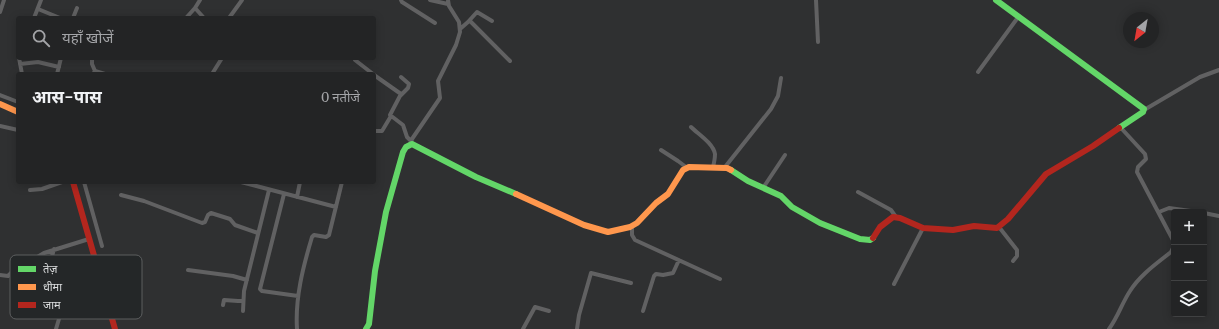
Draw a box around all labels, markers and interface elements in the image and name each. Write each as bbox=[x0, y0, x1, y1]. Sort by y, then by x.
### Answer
north arrow bbox=[1123, 12, 1159, 48]
search box bbox=[16, 16, 376, 60]
icon: search bbox=[30, 27, 52, 49]
text: यहाँ खोजें bbox=[62, 28, 113, 47]
text: आस-पास bbox=[32, 86, 102, 108]
text: 0 नतीजे bbox=[321, 89, 360, 106]
map controls bbox=[1171, 209, 1207, 317]
button: + bbox=[1171, 209, 1207, 245]
button: − bbox=[1171, 245, 1207, 281]
legend bbox=[10, 255, 142, 319]
text: तेज़ bbox=[43, 262, 58, 276]
text: धीमा bbox=[43, 280, 62, 294]
button: layers bbox=[1171, 281, 1207, 317]
text: जाम bbox=[43, 298, 61, 312]

